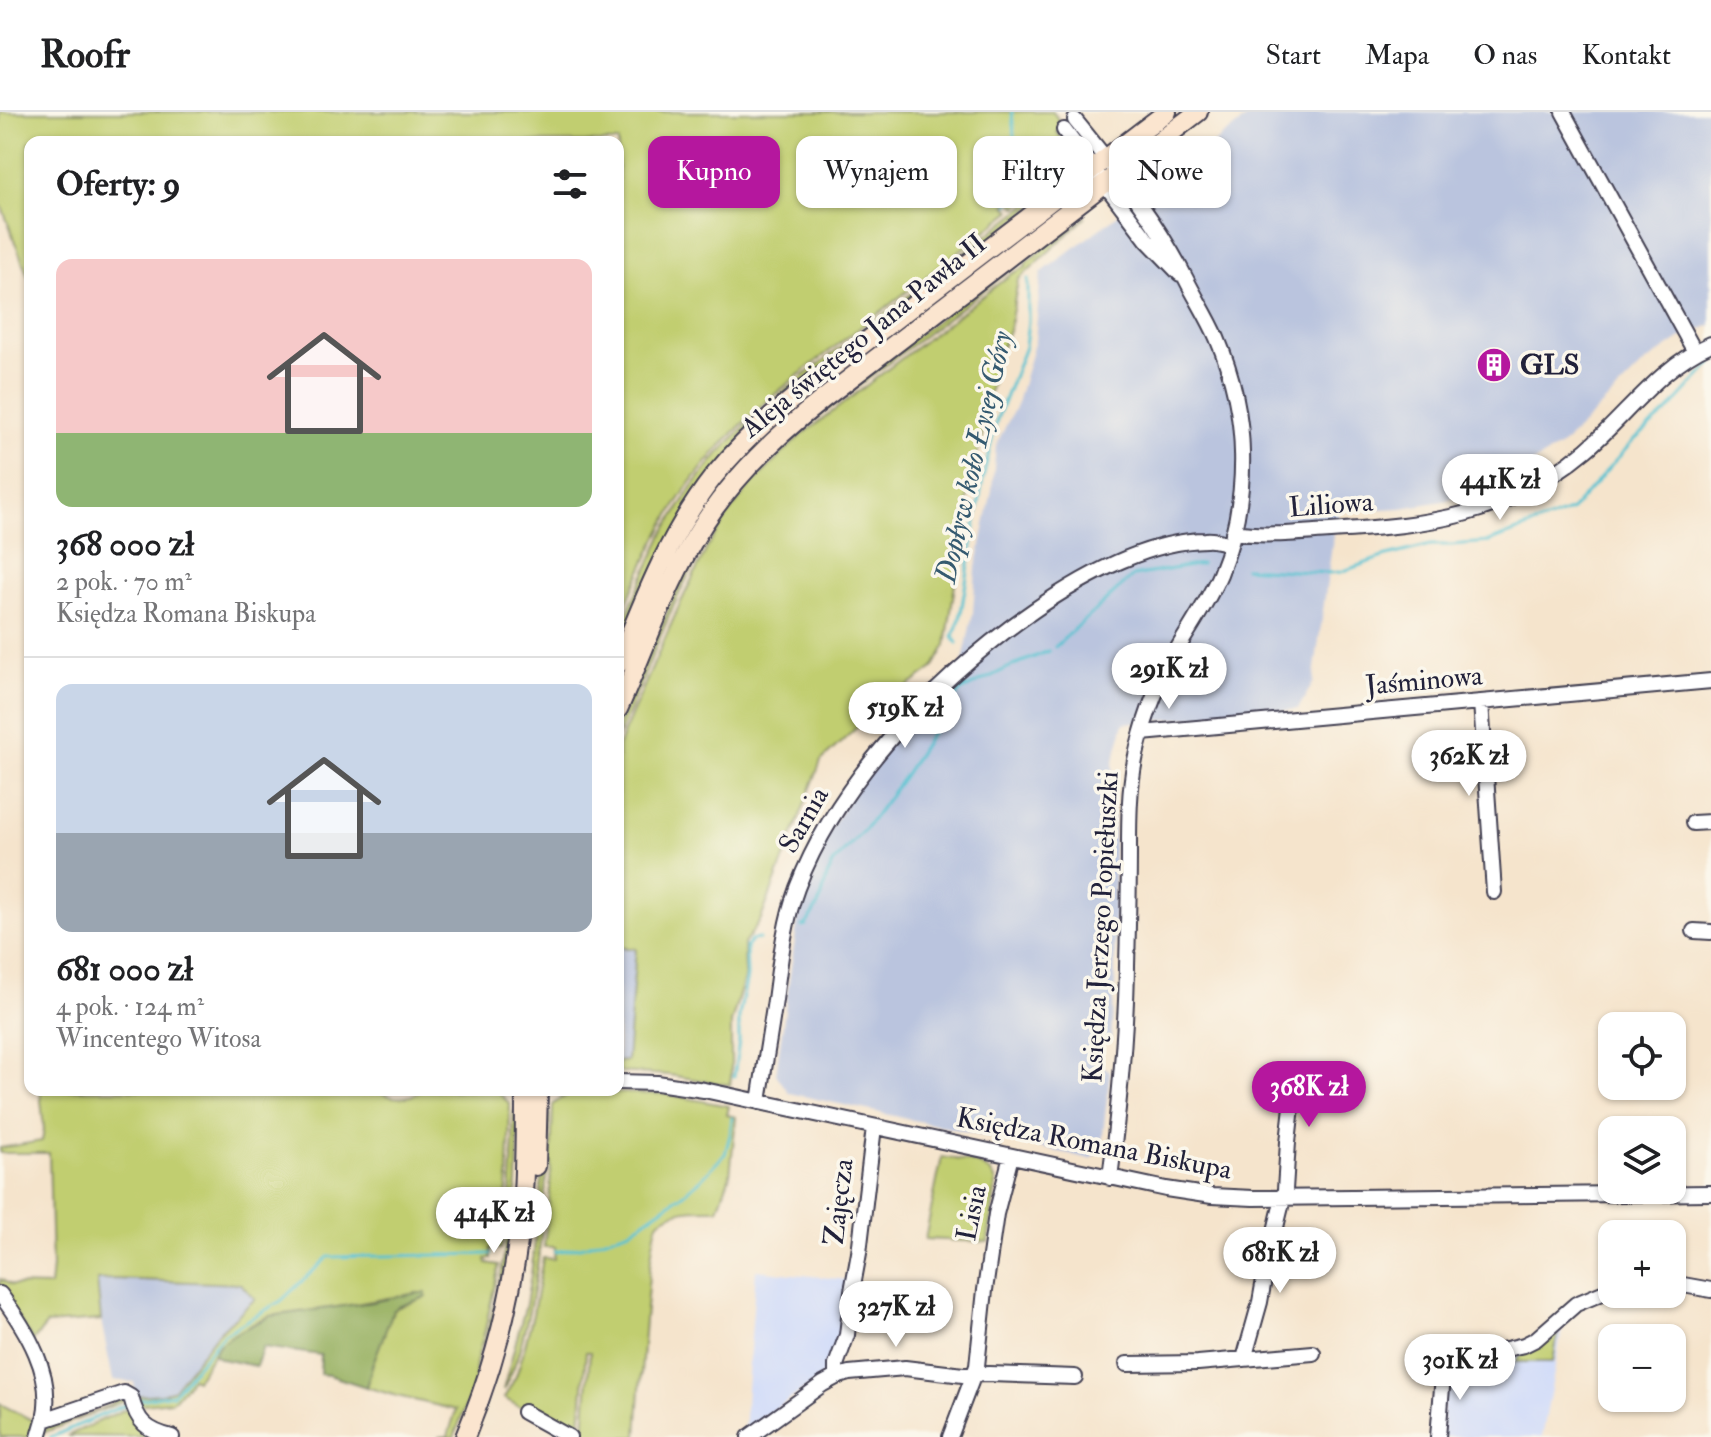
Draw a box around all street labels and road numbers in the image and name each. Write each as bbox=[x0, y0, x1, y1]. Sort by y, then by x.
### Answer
street label: Aleja świętego Jana Pawła II bbox=[733, 226, 994, 446]
street label: Liliowa bbox=[1288, 485, 1375, 525]
street label: Jaśminowa bbox=[1363, 658, 1484, 704]
street label: Księdza Jerzego Popiełuszki bbox=[1075, 770, 1127, 1084]
street label: Sarnia bbox=[771, 780, 837, 859]
street label: Księdza Romana Biskupa bbox=[953, 1100, 1235, 1188]
street label: Zajęcza bbox=[816, 1156, 862, 1247]
street label: Lisia bbox=[949, 1181, 995, 1244]

